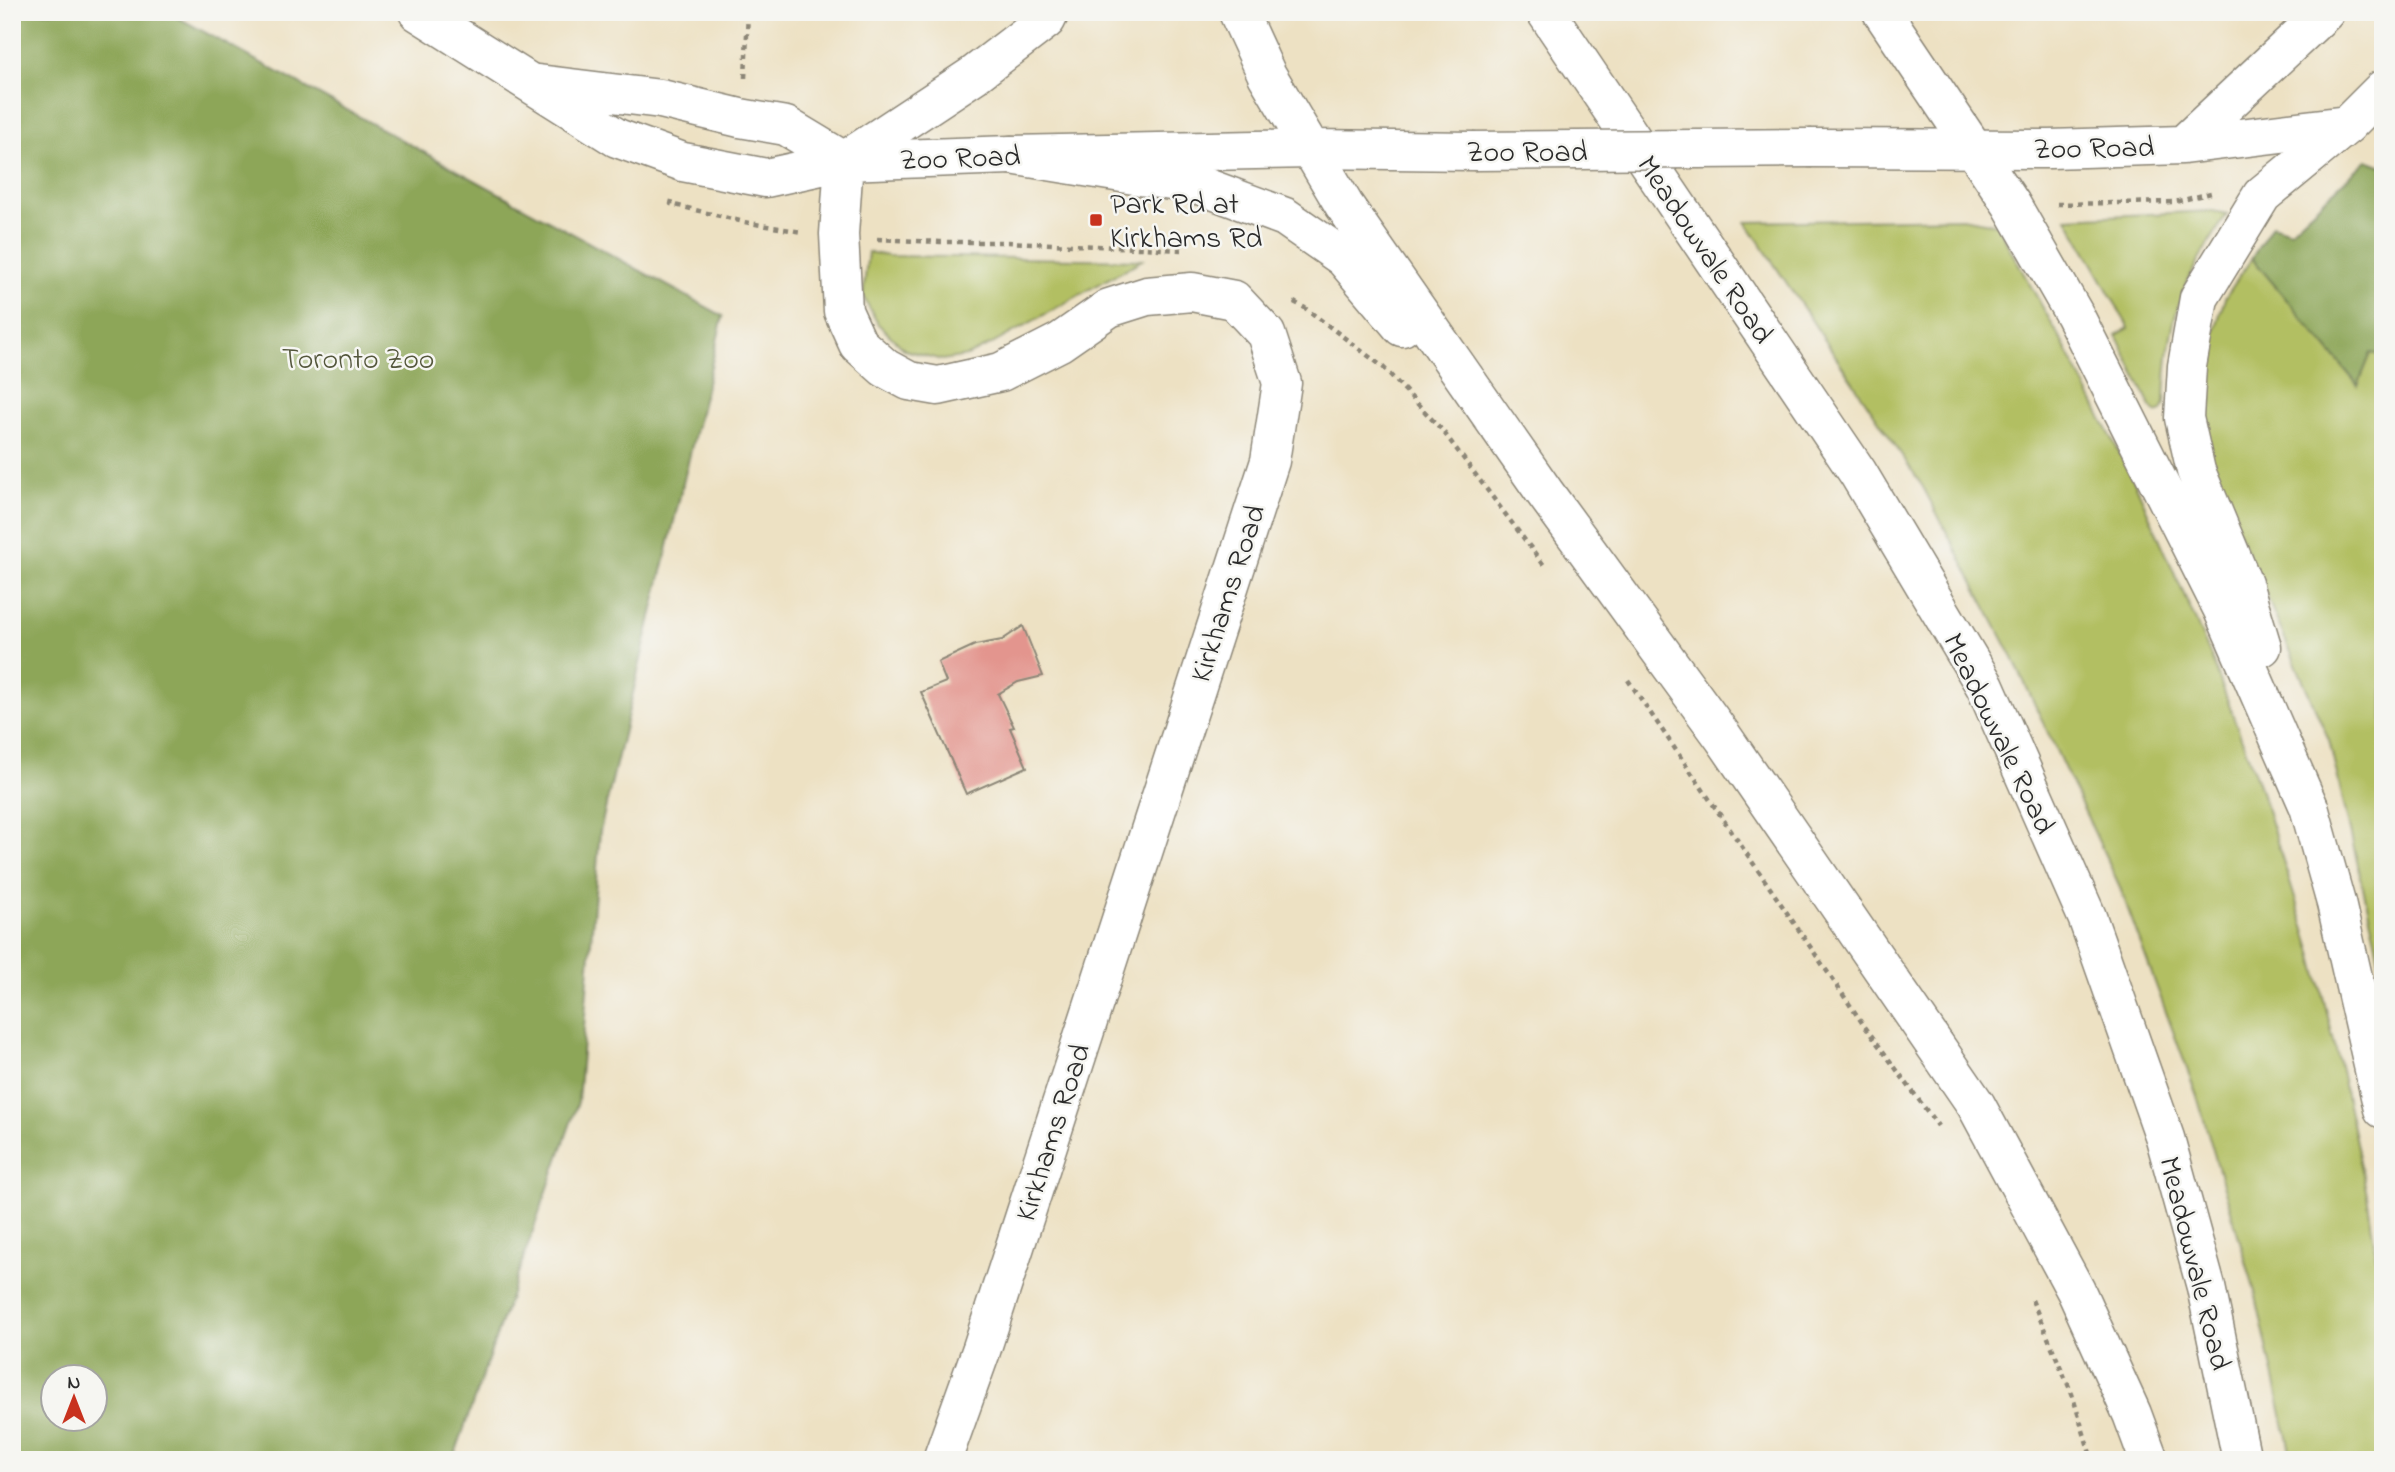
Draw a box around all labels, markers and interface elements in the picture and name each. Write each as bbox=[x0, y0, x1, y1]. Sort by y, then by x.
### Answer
street label: Zoo Road bbox=[2033, 127, 2155, 173]
street label: Zoo Road bbox=[1467, 132, 1588, 176]
street label: Zoo Road bbox=[899, 136, 1021, 184]
street label: Meadowvale Road bbox=[1624, 148, 1783, 354]
place label: Park Rd at Kirkhams Rd bbox=[1110, 184, 1262, 262]
marker: Park Rd at Kirkhams Rd bbox=[1088, 212, 1104, 228]
park label: Toronto Zoo bbox=[282, 339, 434, 383]
street label: Kirkhams Road bbox=[1180, 499, 1279, 688]
street label: Meadowvale Road bbox=[1930, 626, 2065, 843]
street label: Kirkhams Road bbox=[1005, 1038, 1104, 1227]
street label: Meadowvale Road bbox=[2145, 1152, 2241, 1375]
north arrow bbox=[38, 1364, 108, 1434]
text: N bbox=[68, 1370, 81, 1397]

